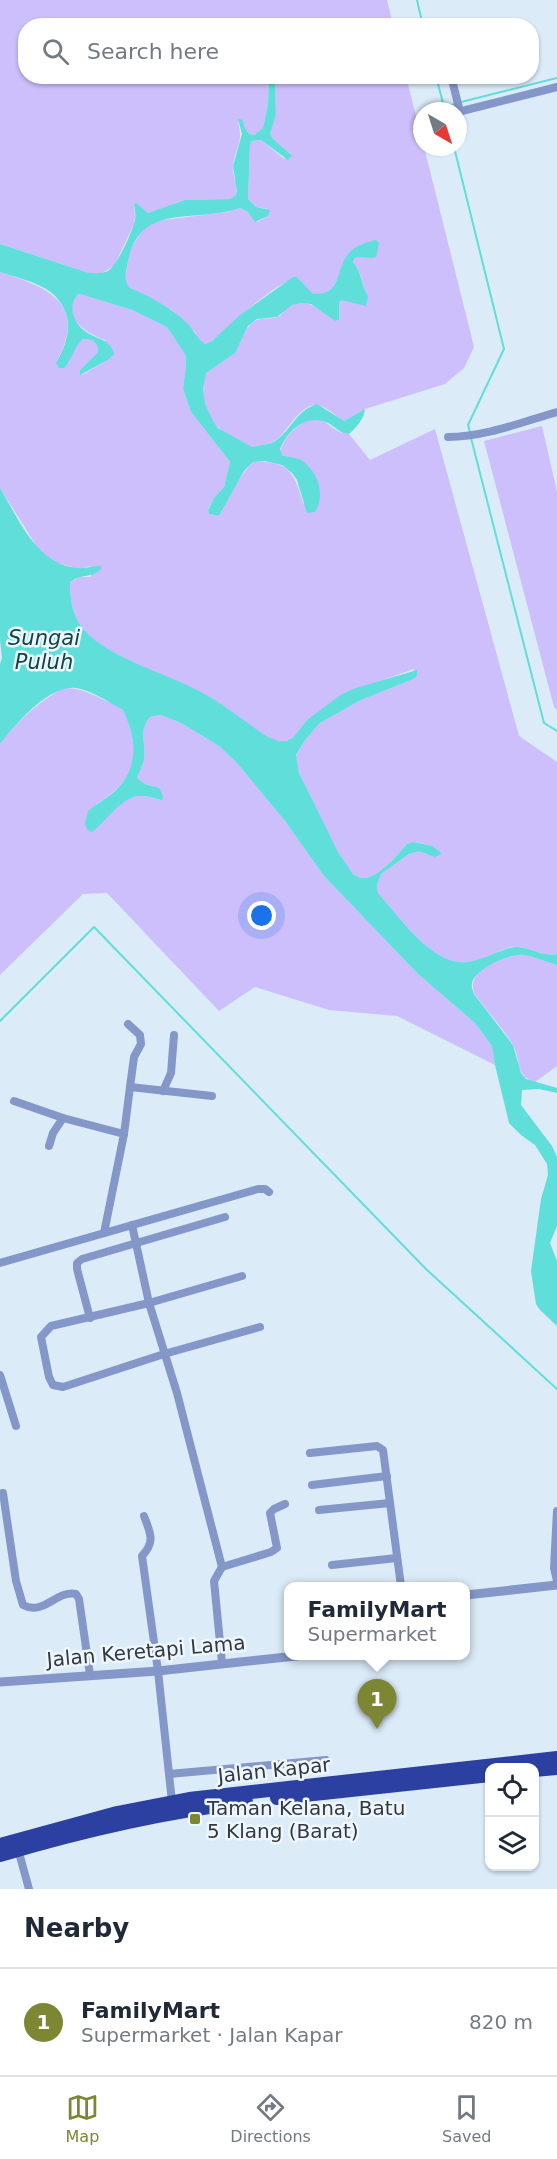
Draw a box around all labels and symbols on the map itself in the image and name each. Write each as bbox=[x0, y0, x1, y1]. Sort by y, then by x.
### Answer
north arrow bbox=[413, 102, 467, 156]
water label: Sungai Puluh bbox=[8, 626, 80, 674]
your location bbox=[247, 901, 276, 930]
street label: Jalan Keretapi Lama bbox=[44, 1630, 246, 1672]
pin: 1 bbox=[358, 1680, 397, 1729]
street label: Jalan Kapar bbox=[214, 1752, 332, 1788]
place label: Taman Kelana, Batu 5 Klang (Barat) bbox=[206, 1796, 405, 1843]
marker: Taman Kelana, Batu 5 Klang (Barat) bbox=[188, 1812, 202, 1826]

